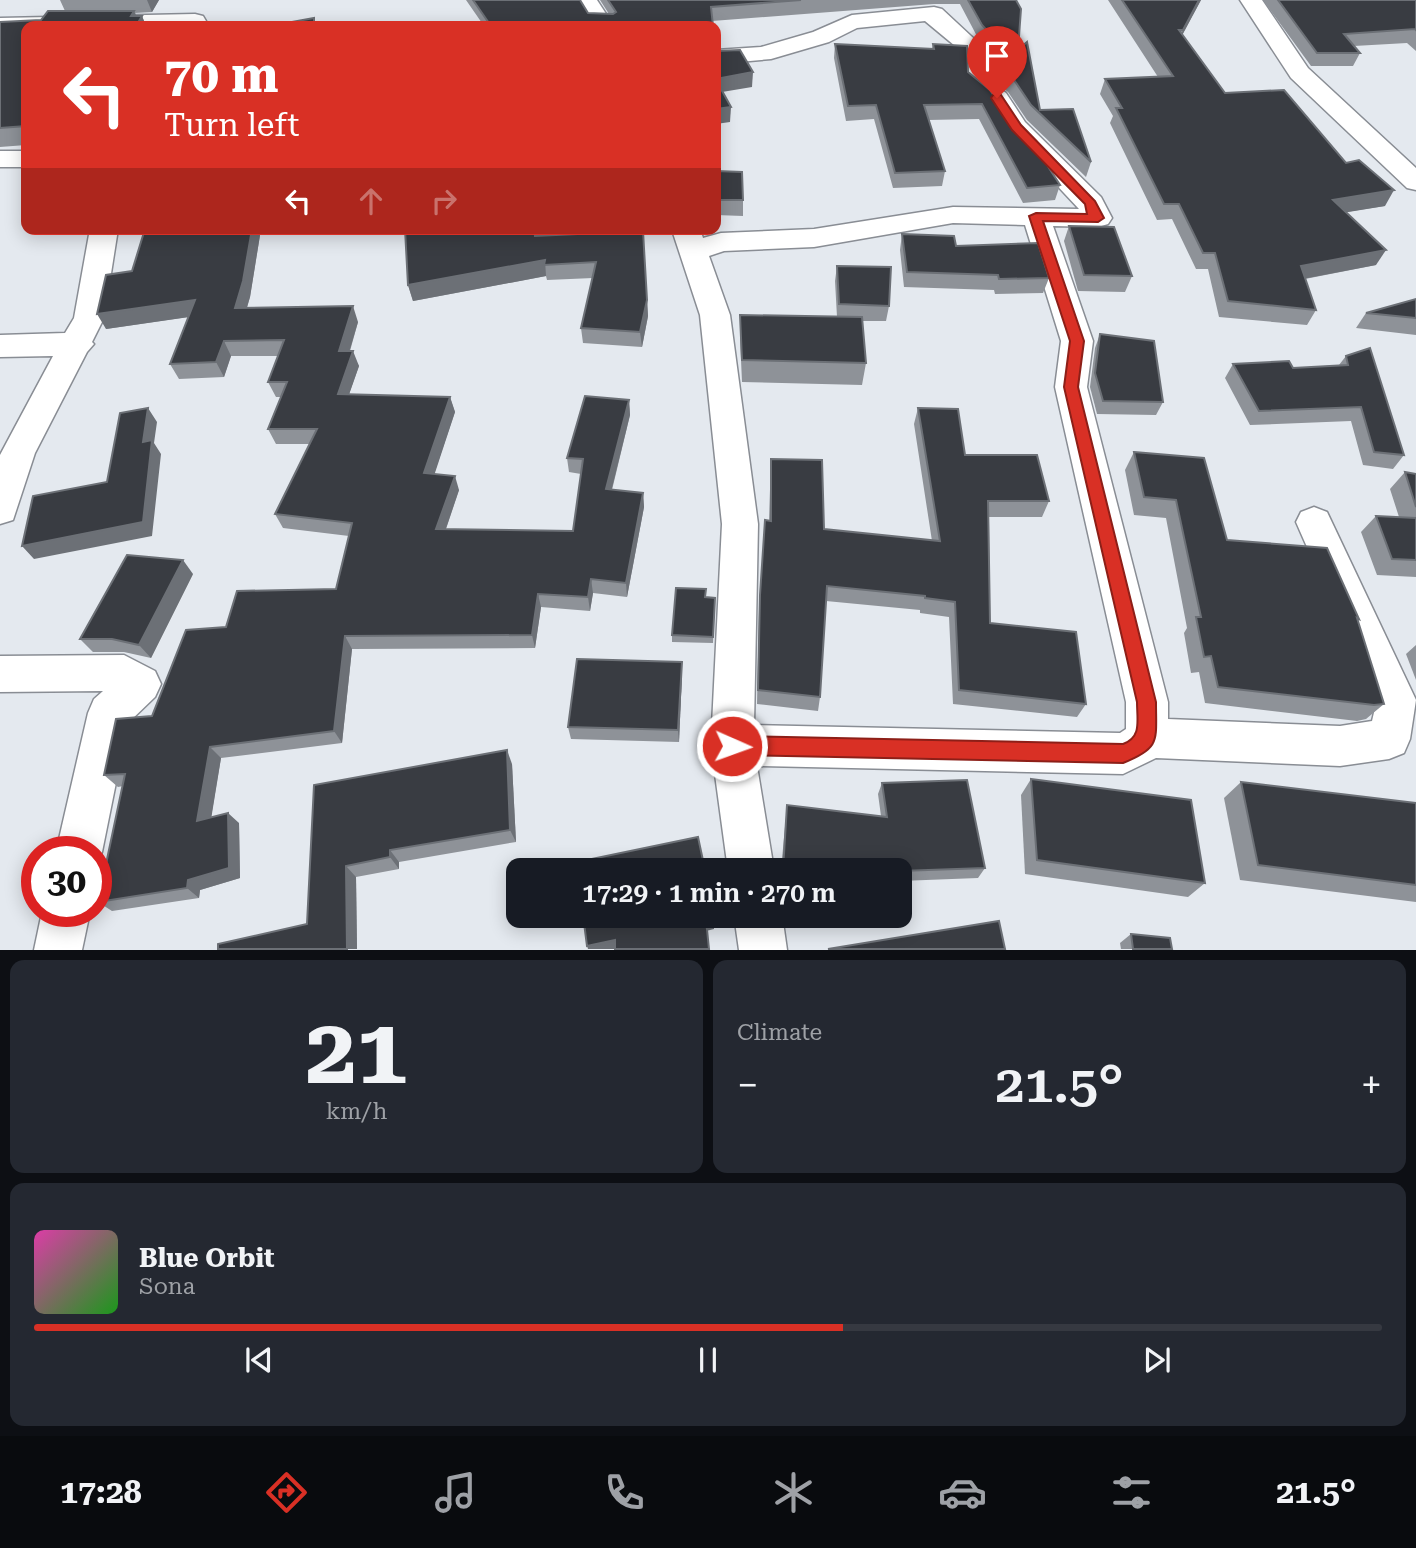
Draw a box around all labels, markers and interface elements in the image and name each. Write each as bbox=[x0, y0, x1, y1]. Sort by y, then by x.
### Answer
pin bbox=[967, 26, 1027, 98]
icon: arrive bbox=[978, 37, 1016, 75]
text: 70 m bbox=[164, 47, 279, 104]
icon: left bbox=[49, 49, 140, 140]
text: Turn left bbox=[164, 106, 299, 144]
icon: left bbox=[279, 182, 317, 220]
icon: ahead bbox=[352, 182, 390, 220]
icon: right bbox=[425, 182, 463, 220]
position arrow bbox=[695, 709, 769, 783]
speed limit sign: 30 bbox=[21, 836, 112, 927]
text: 17:29 · 1 min · 270 m bbox=[582, 878, 836, 908]
text: 21 bbox=[306, 999, 407, 1105]
text: Climate bbox=[737, 1019, 822, 1046]
text: 21.5° bbox=[995, 1054, 1124, 1115]
text: − bbox=[737, 1063, 758, 1107]
text: + bbox=[1361, 1063, 1382, 1107]
text: km/h bbox=[326, 1098, 387, 1125]
text: Blue Orbit bbox=[139, 1243, 275, 1273]
text: Sona bbox=[139, 1273, 195, 1300]
icon: previous bbox=[240, 1341, 278, 1379]
icon: pause bbox=[689, 1341, 727, 1379]
icon: next bbox=[1138, 1341, 1176, 1379]
icon: directions bbox=[262, 1468, 311, 1517]
icon: music bbox=[431, 1468, 480, 1517]
icon: phone bbox=[600, 1468, 649, 1517]
icon: climate bbox=[769, 1468, 818, 1517]
icon: car bbox=[938, 1468, 987, 1517]
icon: filters bbox=[1107, 1468, 1156, 1517]
text: 17:28 bbox=[60, 1473, 142, 1511]
text: 21.5° bbox=[1276, 1473, 1356, 1511]

